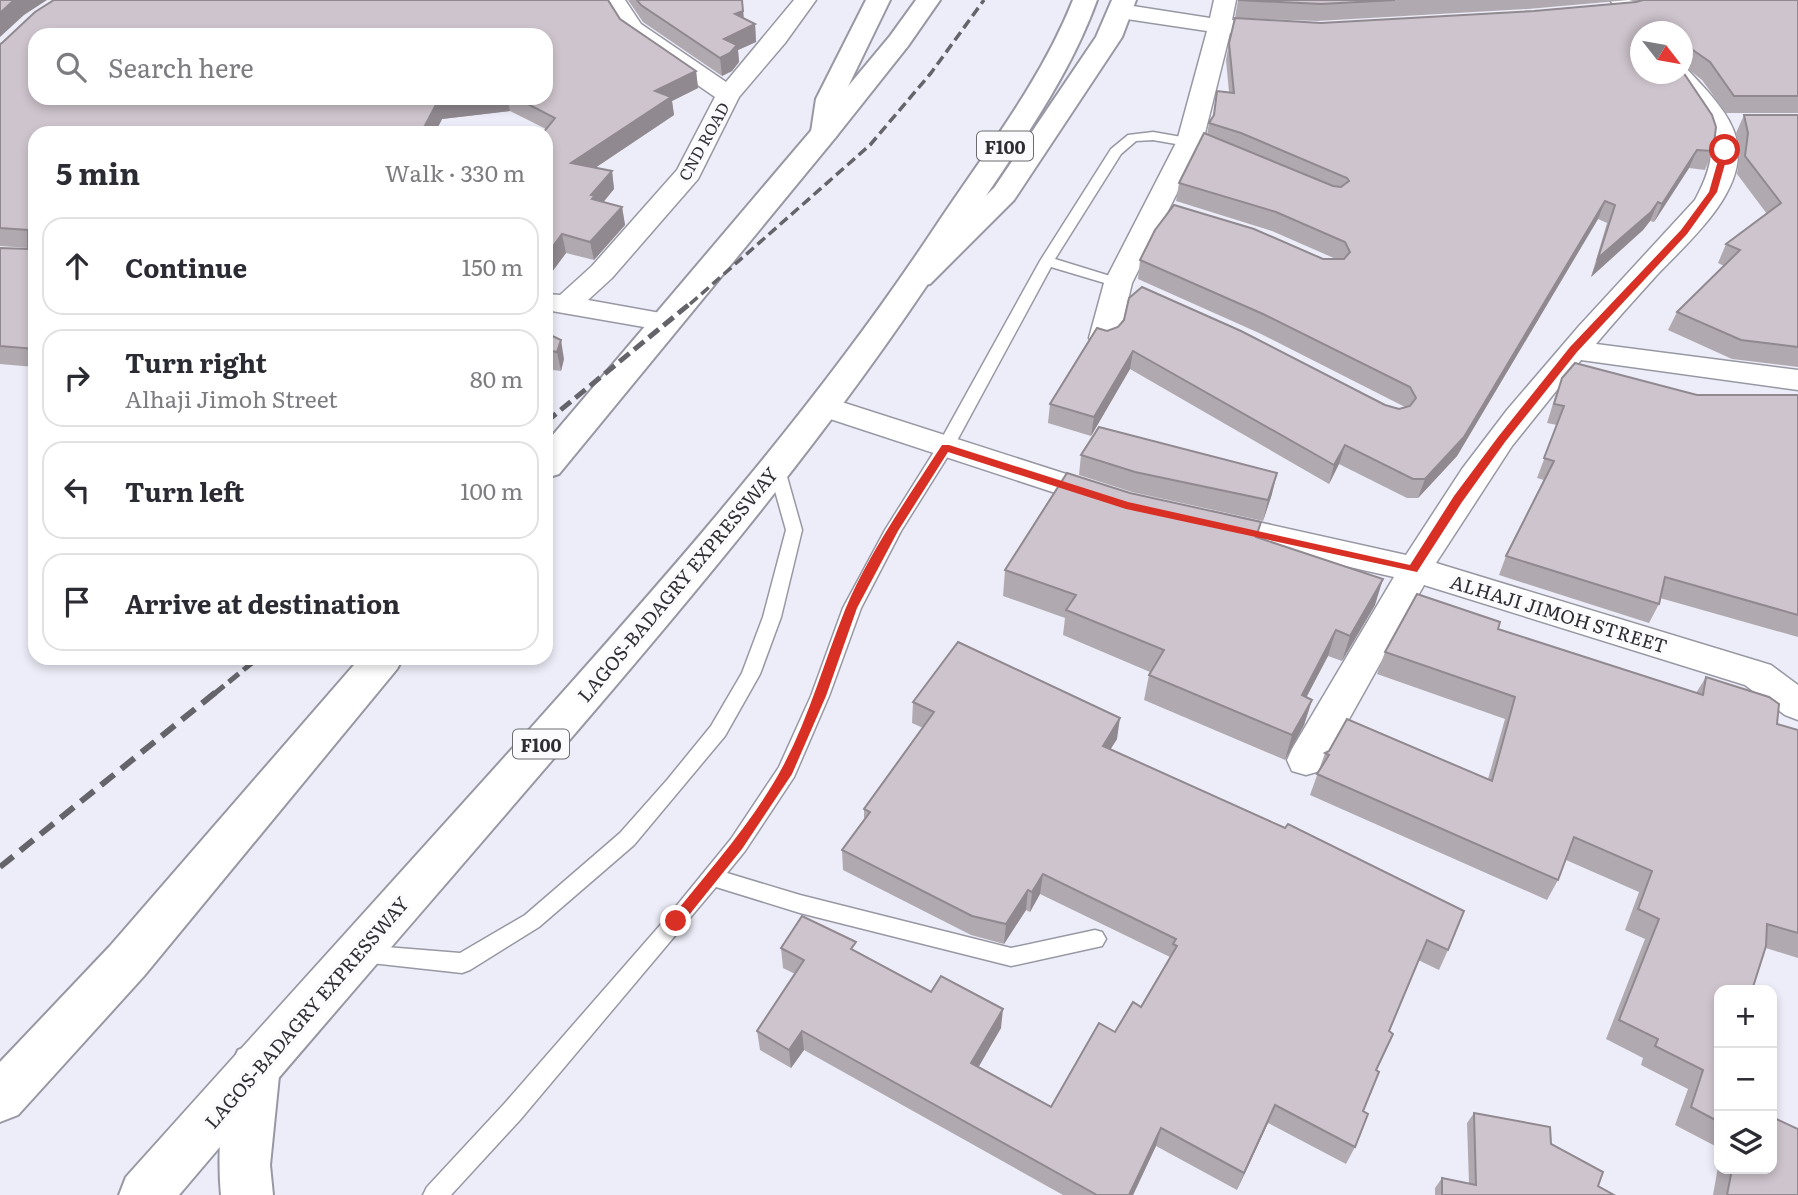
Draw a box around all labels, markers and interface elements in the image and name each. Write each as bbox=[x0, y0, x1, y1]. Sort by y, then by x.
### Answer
north arrow bbox=[1630, 21, 1693, 84]
search box bbox=[28, 28, 553, 105]
text: Search here bbox=[108, 47, 254, 86]
icon: search bbox=[52, 48, 90, 86]
street label: CND ROAD bbox=[672, 97, 734, 185]
road number: F100 bbox=[977, 132, 1033, 160]
route start bbox=[1709, 134, 1740, 165]
text: 5 min bbox=[56, 150, 140, 194]
text: Walk · 330 m bbox=[385, 155, 525, 189]
icon: ahead bbox=[58, 247, 96, 285]
text: Continue bbox=[125, 247, 247, 286]
text: 150 m bbox=[462, 249, 523, 283]
text: Turn right bbox=[125, 342, 267, 381]
icon: right bbox=[58, 359, 96, 397]
text: 80 m bbox=[470, 361, 523, 395]
text: Alhaji Jimoh Street bbox=[125, 381, 338, 415]
street label: LAGOS-BADAGRY EXPRESSWAY bbox=[570, 460, 784, 708]
icon: left bbox=[58, 471, 96, 509]
text: Turn left bbox=[125, 471, 244, 510]
text: 100 m bbox=[460, 473, 523, 507]
street label: ALHAJI JIMOH STREET bbox=[1447, 567, 1671, 659]
icon: arrive bbox=[58, 583, 96, 621]
text: Arrive at destination bbox=[125, 583, 400, 622]
road number: F100 bbox=[513, 730, 569, 758]
street label: LAGOS-BADAGRY EXPRESSWAY bbox=[197, 890, 415, 1134]
route end bbox=[660, 905, 691, 936]
map controls bbox=[1714, 985, 1777, 1174]
button: + bbox=[1714, 985, 1777, 1048]
button: − bbox=[1714, 1048, 1777, 1111]
button: layers bbox=[1714, 1111, 1777, 1174]

